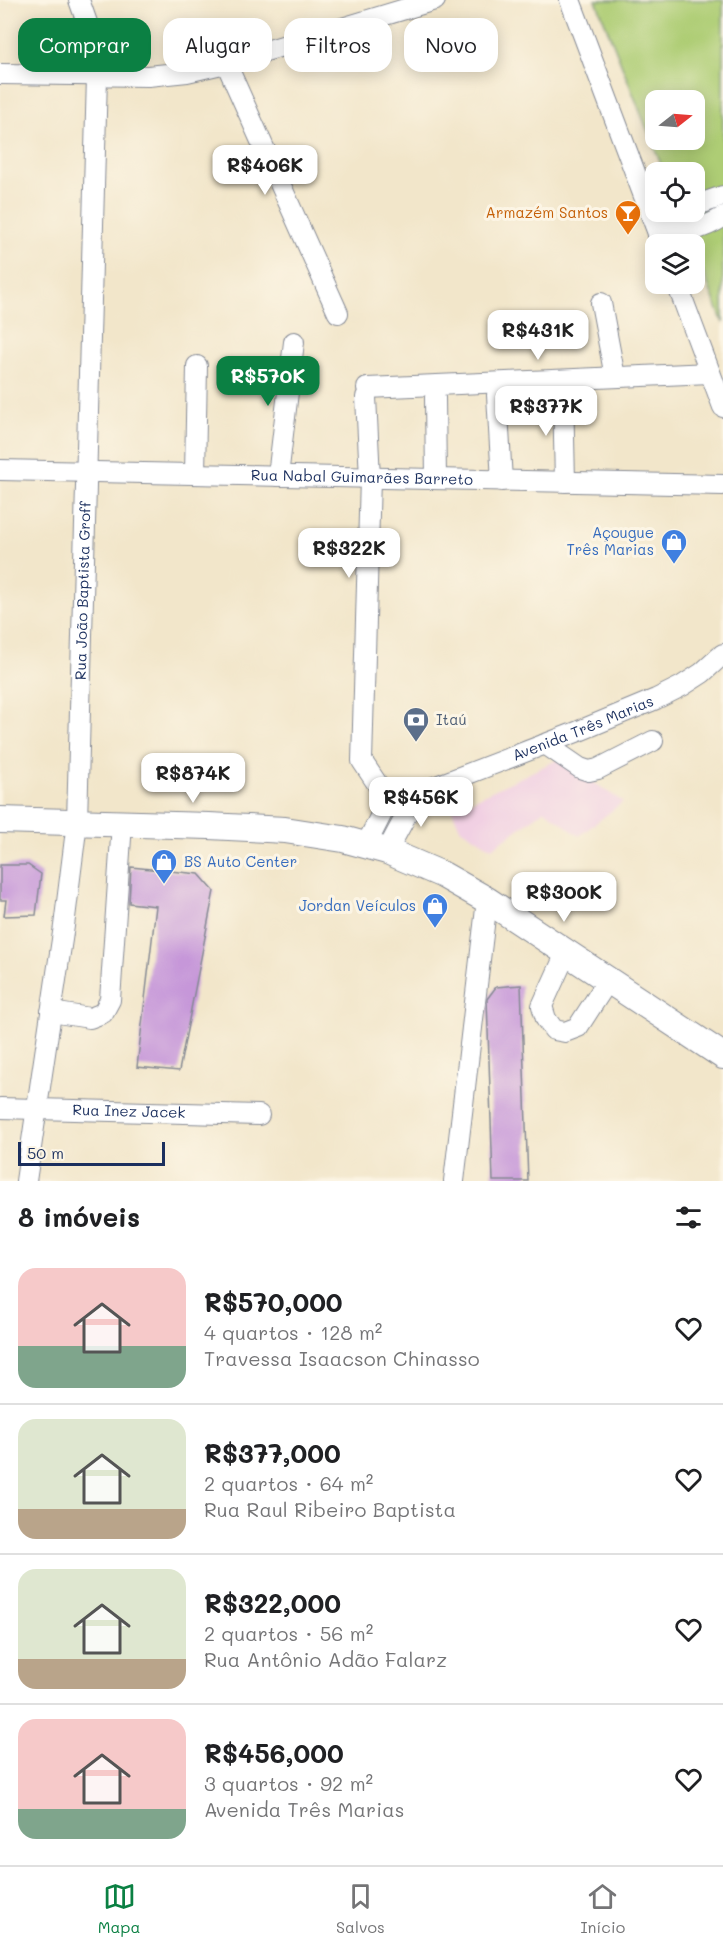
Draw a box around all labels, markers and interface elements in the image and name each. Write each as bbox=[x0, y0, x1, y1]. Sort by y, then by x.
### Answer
chip: Comprar bbox=[18, 18, 151, 72]
chip: Alugar bbox=[163, 18, 272, 72]
chip: Filtros bbox=[284, 18, 392, 72]
chip: Novo bbox=[404, 18, 498, 72]
north arrow bbox=[645, 90, 705, 150]
map controls bbox=[645, 90, 705, 294]
pin: R$406K bbox=[216, 145, 314, 196]
text: R$406K bbox=[227, 151, 304, 177]
button: locate bbox=[645, 162, 705, 222]
bar icon: Armazém Santos bbox=[613, 198, 643, 236]
place label: Armazém Santos bbox=[486, 202, 608, 222]
button: layers bbox=[645, 234, 705, 294]
pin: R$431K bbox=[489, 310, 587, 361]
text: R$431K bbox=[502, 316, 574, 342]
pin: R$570K bbox=[219, 356, 317, 407]
text: R$570K bbox=[230, 362, 306, 388]
pin: R$377K bbox=[497, 386, 595, 437]
text: R$377K bbox=[509, 392, 583, 418]
street label: Rua Nabal Guimarães Barreto bbox=[251, 464, 473, 489]
street label: Rua João Baptista Groff bbox=[70, 500, 95, 680]
place label: Açougue Três Marias bbox=[566, 522, 654, 559]
shop icon: Açougue Três Marias bbox=[659, 527, 689, 565]
pin: R$322K bbox=[300, 528, 398, 579]
text: R$322K bbox=[312, 534, 386, 560]
street label: Avenida Três Marias bbox=[509, 690, 656, 765]
bank icon: Itaú bbox=[401, 705, 431, 743]
place label: Itaú bbox=[436, 709, 467, 729]
pin: R$874K bbox=[144, 753, 242, 804]
text: R$874K bbox=[155, 759, 231, 785]
pin: R$456K bbox=[372, 777, 470, 828]
text: R$456K bbox=[383, 783, 459, 809]
shop icon: BS Auto Center bbox=[149, 847, 179, 885]
place label: BS Auto Center bbox=[184, 851, 297, 871]
pin: R$300K bbox=[515, 872, 613, 923]
text: R$300K bbox=[525, 878, 603, 904]
shop icon: Jordan Veículos bbox=[420, 891, 450, 929]
place label: Jordan Veículos bbox=[299, 895, 416, 915]
street label: Rua Inez Jacek bbox=[72, 1099, 186, 1122]
scale bar bbox=[18, 1139, 165, 1166]
text: 50 m bbox=[27, 1142, 64, 1163]
text: 8 imóveis bbox=[18, 1200, 140, 1234]
icon: filters bbox=[672, 1201, 705, 1234]
text: R$570,000 bbox=[204, 1285, 343, 1319]
icon: home bbox=[66, 1292, 138, 1364]
icon: heart bbox=[672, 1312, 705, 1345]
text: 4 quartos · 128 m² bbox=[204, 1319, 382, 1345]
text: Travessa Isaacson Chinasso bbox=[204, 1345, 480, 1371]
text: R$377,000 bbox=[204, 1436, 341, 1470]
icon: home bbox=[66, 1443, 138, 1515]
icon: heart bbox=[672, 1463, 705, 1496]
text: 2 quartos · 64 m² bbox=[204, 1470, 373, 1496]
text: Rua Raul Ribeiro Baptista bbox=[204, 1496, 456, 1522]
text: R$322,000 bbox=[204, 1586, 341, 1620]
icon: home bbox=[66, 1593, 138, 1665]
icon: heart bbox=[672, 1613, 705, 1646]
text: 2 quartos · 56 m² bbox=[204, 1620, 373, 1646]
text: Rua Antônio Adão Falarz bbox=[204, 1646, 447, 1672]
text: R$456,000 bbox=[204, 1736, 344, 1770]
icon: home bbox=[66, 1743, 138, 1815]
icon: heart bbox=[672, 1763, 705, 1796]
text: 3 quartos · 92 m² bbox=[204, 1770, 373, 1796]
text: Avenida Três Marias bbox=[204, 1796, 404, 1822]
tab: Mapa bbox=[98, 1880, 140, 1937]
tab: Salvos bbox=[336, 1880, 385, 1937]
tab: Início bbox=[580, 1880, 625, 1937]

